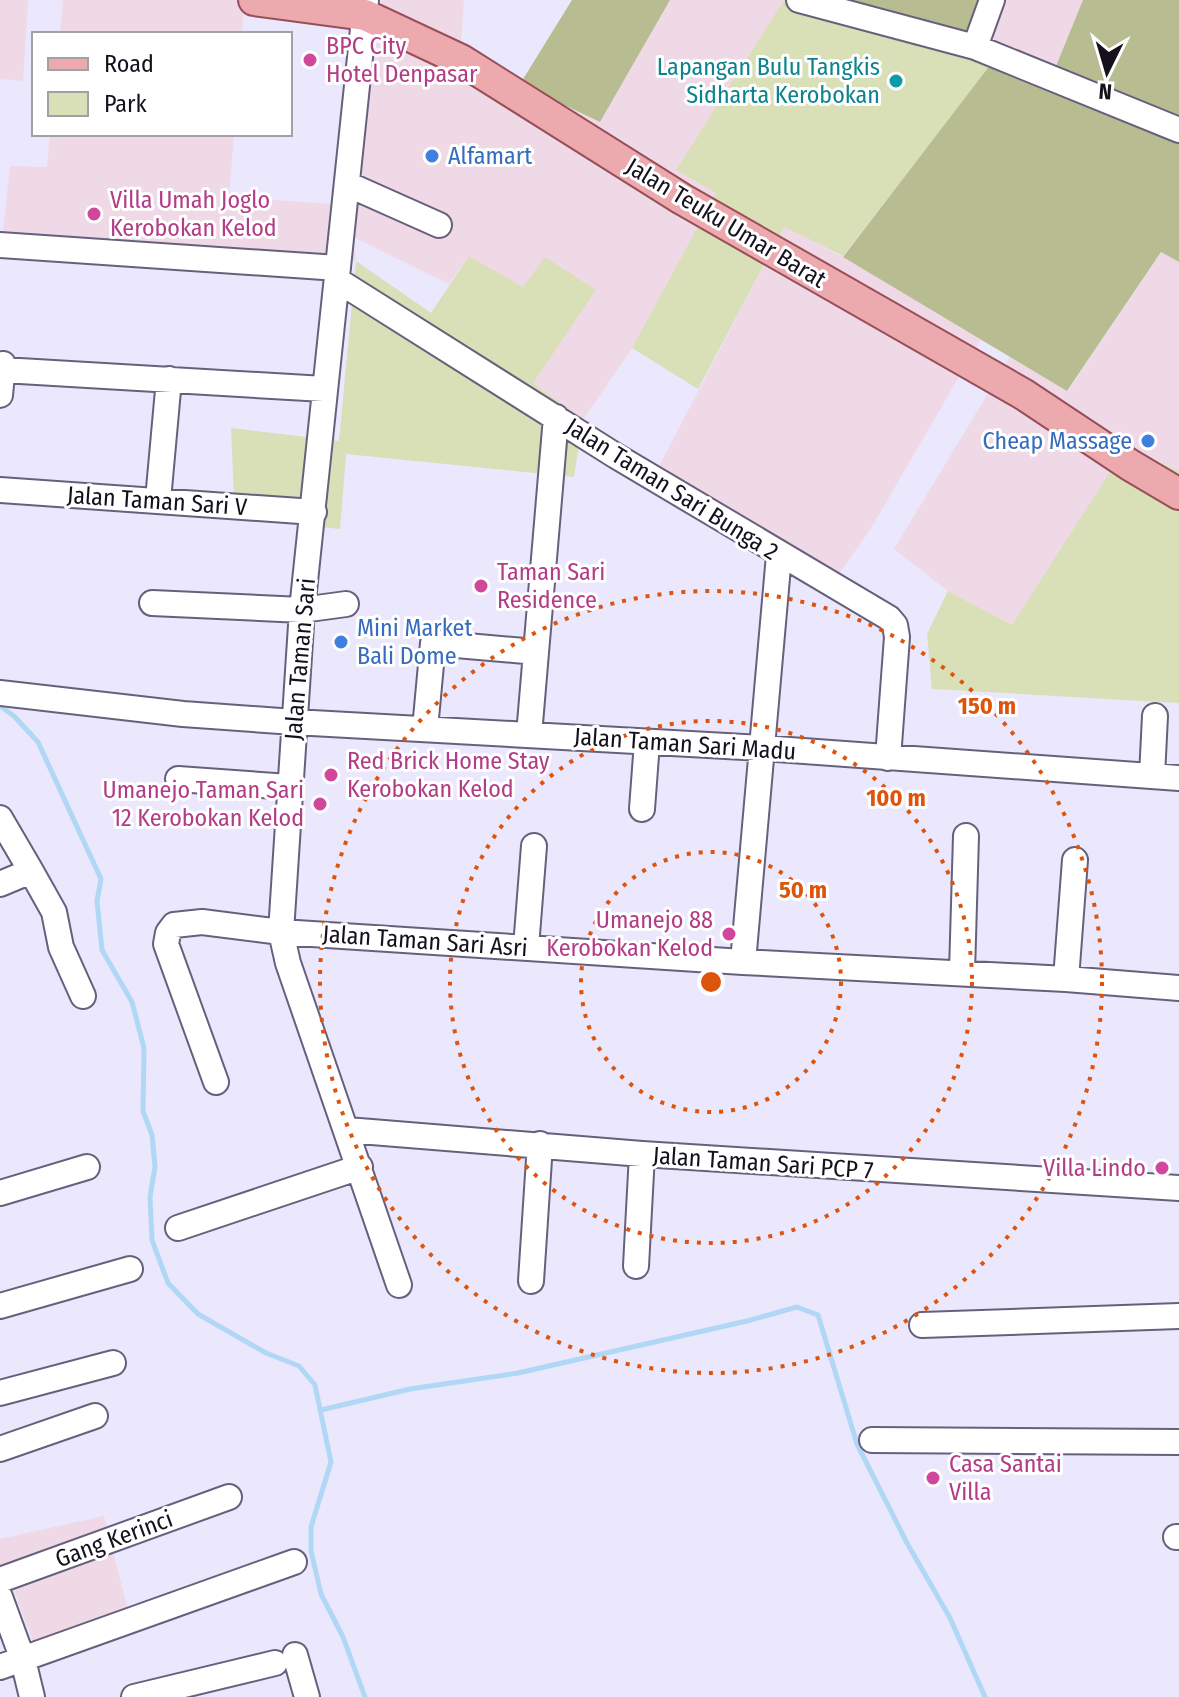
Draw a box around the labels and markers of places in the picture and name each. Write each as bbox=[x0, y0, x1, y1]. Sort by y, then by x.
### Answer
place label: BPC City Hotel Denpasar bbox=[326, 32, 478, 88]
marker: BPC City Hotel Denpasar bbox=[301, 51, 319, 69]
place label: Lapangan Bulu Tangkis Sidharta Kerobokan bbox=[657, 53, 880, 109]
marker: Lapangan Bulu Tangkis Sidharta Kerobokan bbox=[887, 72, 905, 90]
place label: Alfamart bbox=[448, 142, 532, 170]
marker: Alfamart bbox=[423, 147, 441, 165]
place label: Villa Umah Joglo Kerobokan Kelod bbox=[110, 186, 277, 242]
marker: Villa Umah Joglo Kerobokan Kelod bbox=[85, 205, 103, 223]
place label: Cheap Massage bbox=[983, 427, 1132, 455]
marker: Cheap Massage bbox=[1139, 432, 1157, 450]
place label: Taman Sari Residence bbox=[497, 558, 605, 614]
marker: Taman Sari Residence bbox=[472, 577, 490, 595]
place label: Mini Market Bali Dome bbox=[357, 614, 472, 670]
marker: Mini Market Bali Dome bbox=[332, 633, 350, 651]
place label: Red Brick Home Stay Kerobokan Kelod bbox=[347, 747, 550, 803]
marker: Red Brick Home Stay Kerobokan Kelod bbox=[322, 766, 340, 784]
place label: Umanejo Taman Sari 12 Kerobokan Kelod bbox=[103, 776, 304, 832]
marker: Umanejo Taman Sari 12 Kerobokan Kelod bbox=[311, 795, 329, 813]
place label: Umanejo 88 Kerobokan Kelod bbox=[546, 906, 713, 962]
marker: Umanejo 88 Kerobokan Kelod bbox=[720, 925, 738, 943]
centre of rings bbox=[697, 968, 725, 996]
place label: Villa Lindo bbox=[1043, 1154, 1146, 1182]
marker: Villa Lindo bbox=[1153, 1159, 1171, 1177]
place label: Casa Santai Villa bbox=[949, 1450, 1062, 1506]
marker: Casa Santai Villa bbox=[924, 1469, 942, 1487]

